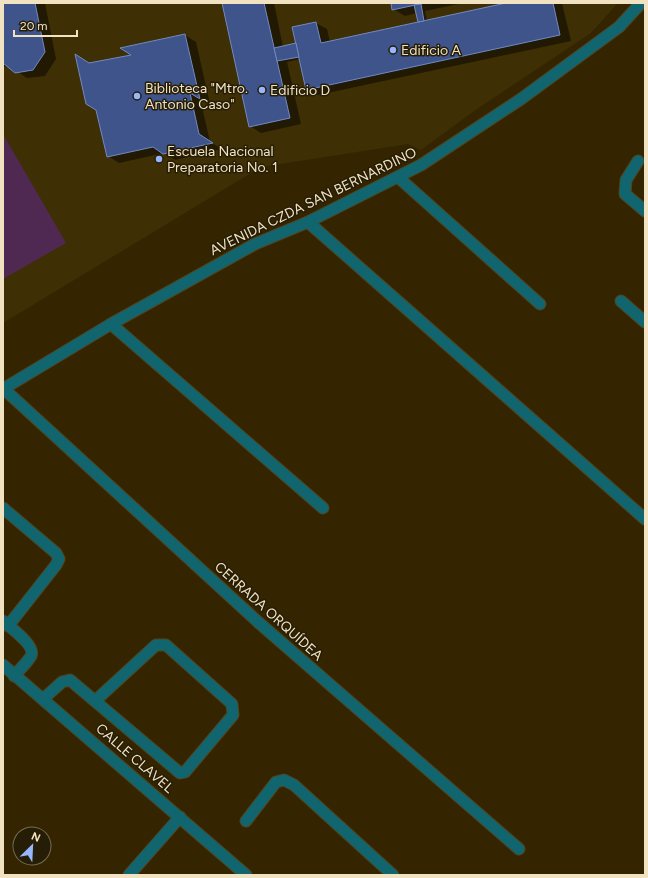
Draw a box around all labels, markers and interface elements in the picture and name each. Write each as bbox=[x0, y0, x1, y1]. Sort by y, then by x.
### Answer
scale bar bbox=[14, 12, 77, 38]
text: 20 m bbox=[20, 19, 48, 33]
place label: Edificio A bbox=[401, 42, 462, 59]
marker: Edificio A bbox=[388, 45, 398, 55]
place label: Biblioteca "Mtro. Antonio Caso" bbox=[145, 80, 248, 113]
place label: Edificio D bbox=[270, 82, 330, 99]
marker: Edificio D bbox=[257, 85, 267, 95]
marker: Biblioteca "Mtro. Antonio Caso" bbox=[132, 91, 142, 101]
place label: Escuela Nacional Preparatoria No. 1 bbox=[167, 143, 278, 176]
street label: AVENIDA CZDA SAN BERNARDINO bbox=[207, 144, 419, 259]
marker: Escuela Nacional Preparatoria No. 1 bbox=[154, 154, 164, 164]
street label: CERRADA ORQUÍDEA bbox=[211, 558, 327, 665]
street label: CALLE CLAVEL bbox=[92, 720, 178, 797]
north arrow bbox=[12, 826, 52, 866]
text: N bbox=[29, 830, 42, 845]

